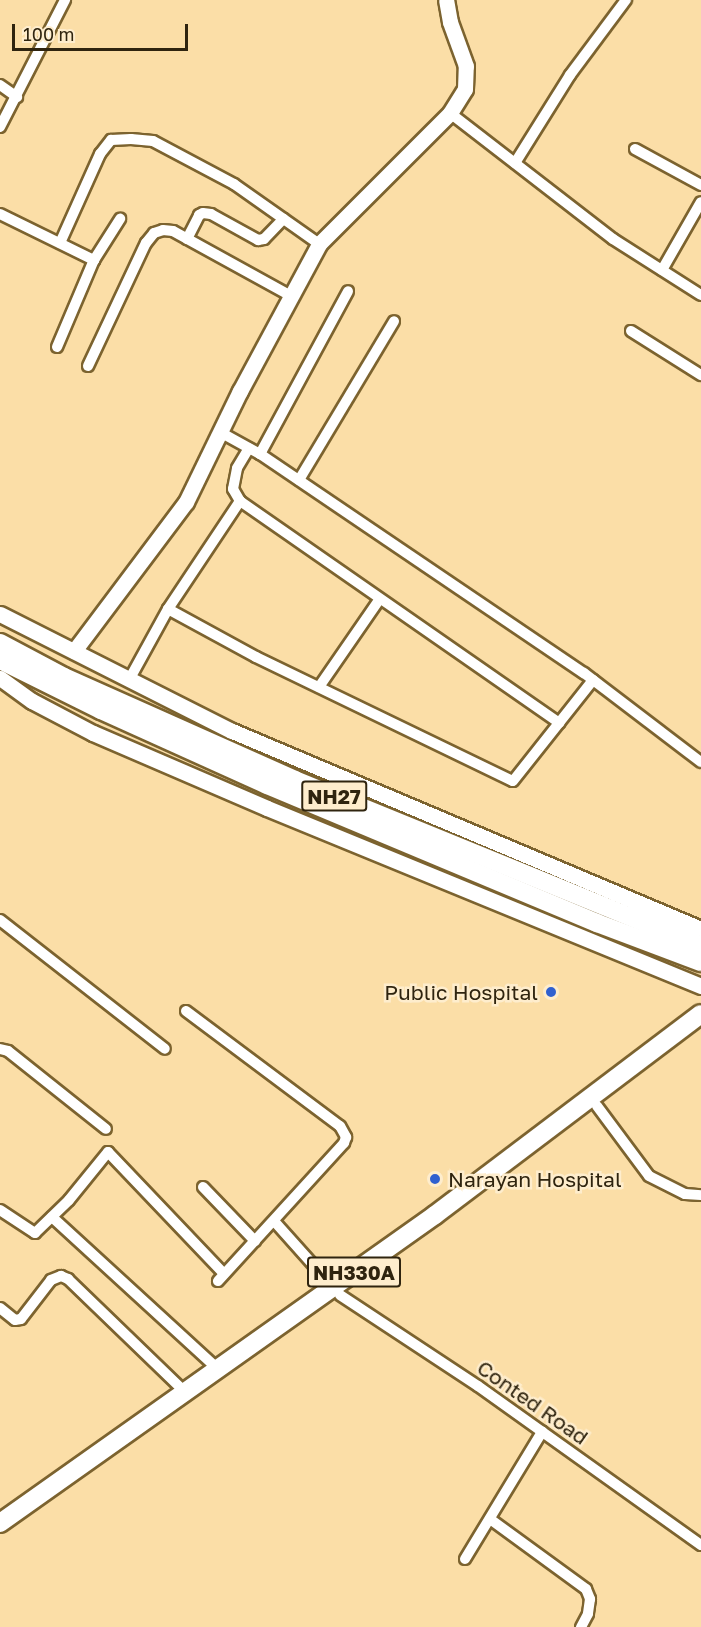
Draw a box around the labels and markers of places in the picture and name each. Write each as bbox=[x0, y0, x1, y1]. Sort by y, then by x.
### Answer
place label: Public Hospital bbox=[384, 979, 538, 1005]
marker: Public Hospital bbox=[542, 983, 560, 1001]
place label: Narayan Hospital bbox=[448, 1166, 622, 1192]
marker: Narayan Hospital bbox=[426, 1170, 444, 1188]

